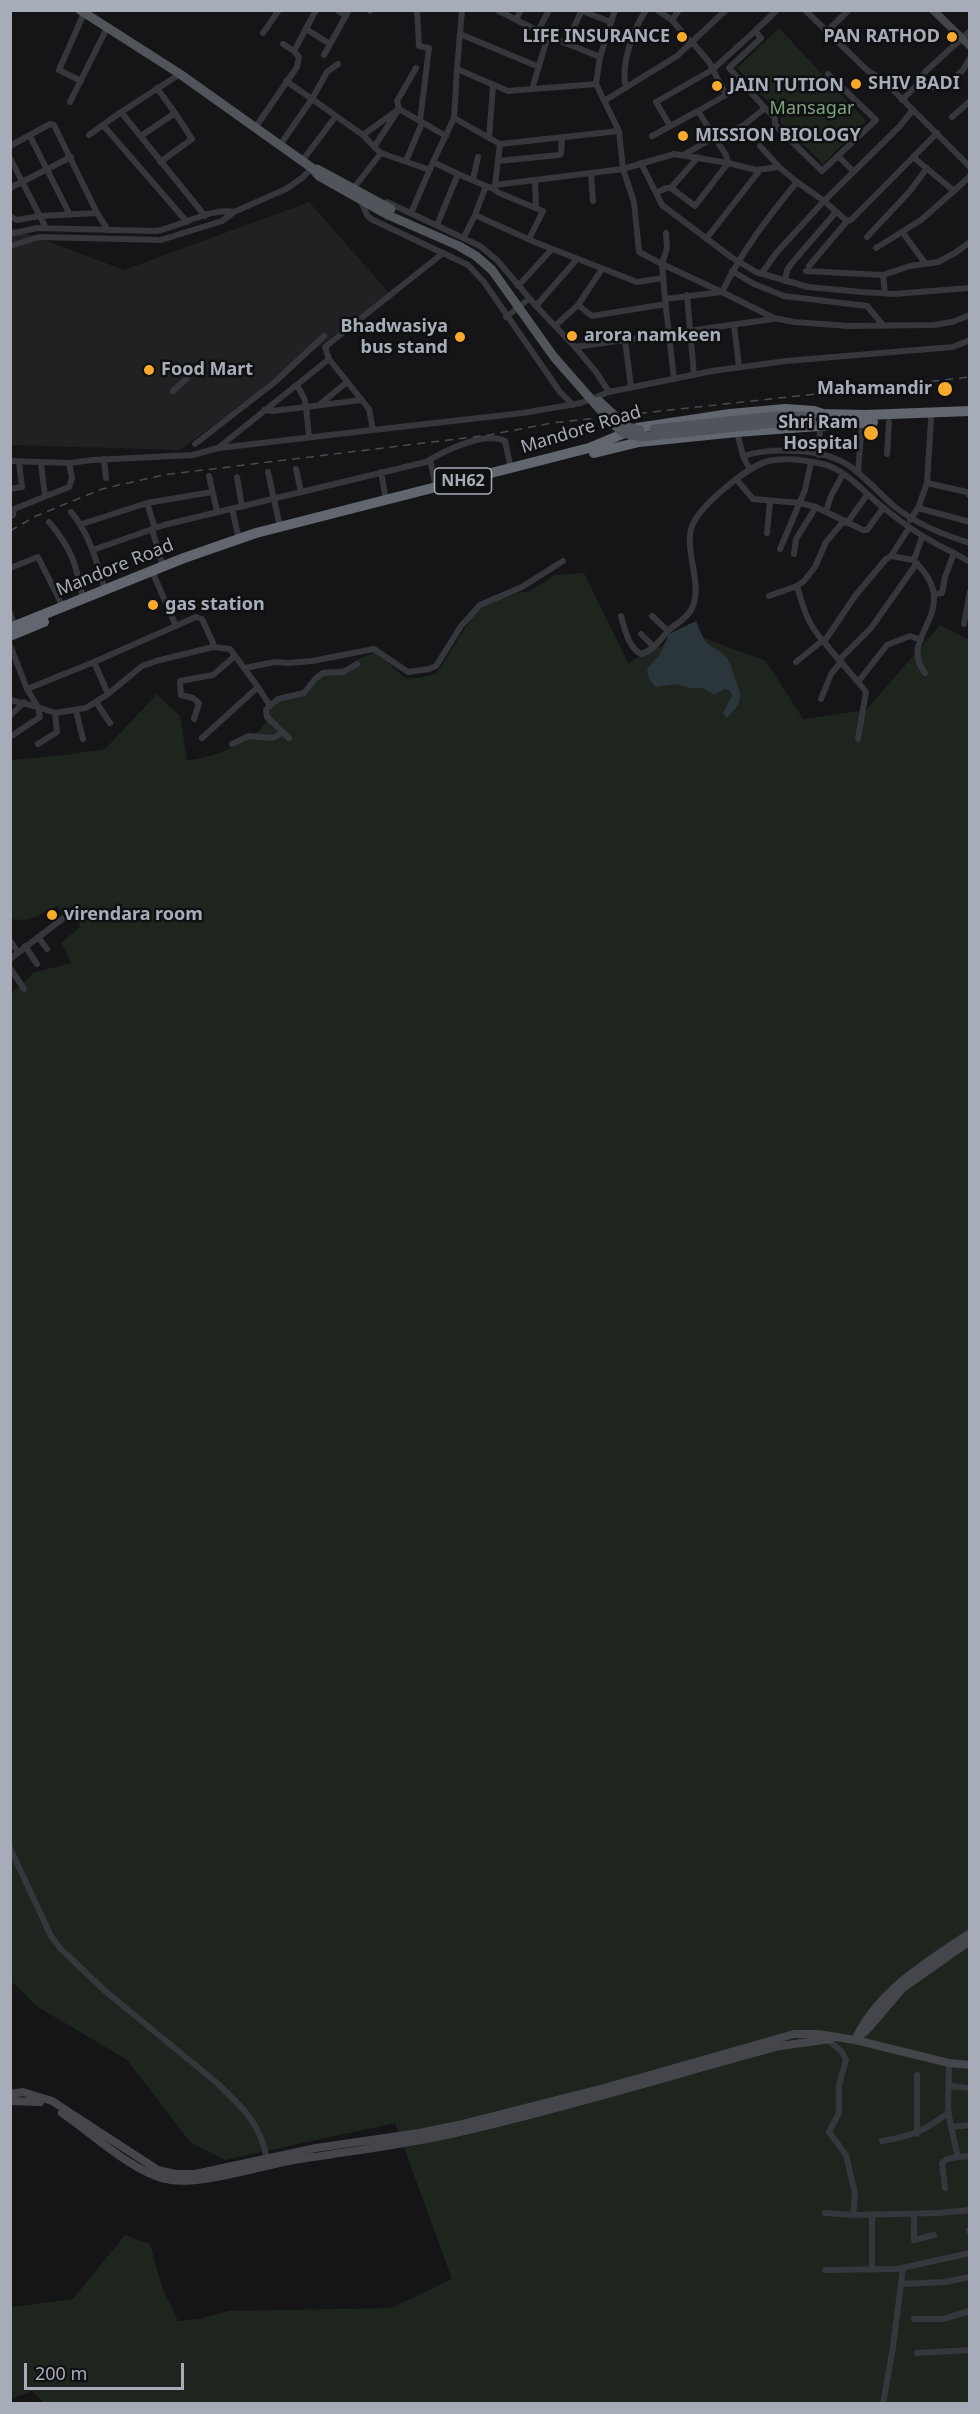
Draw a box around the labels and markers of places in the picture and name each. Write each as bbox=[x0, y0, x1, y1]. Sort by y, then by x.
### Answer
place label: LIFE INSURANCE bbox=[523, 26, 670, 48]
place label: PAN RATHOD bbox=[823, 26, 940, 48]
marker: LIFE INSURANCE bbox=[675, 30, 689, 44]
marker: PAN RATHOD bbox=[945, 30, 959, 44]
place label: SHIV BADI bbox=[868, 73, 960, 95]
place label: JAIN TUTION bbox=[729, 75, 844, 97]
marker: SHIV BADI bbox=[849, 77, 863, 91]
marker: JAIN TUTION bbox=[710, 79, 724, 93]
place label: MISSION BIOLOGY bbox=[695, 125, 861, 147]
marker: MISSION BIOLOGY bbox=[676, 129, 690, 143]
place label: Bhadwasiya bus stand bbox=[341, 316, 448, 358]
place label: arora namkeen bbox=[584, 325, 721, 347]
marker: arora namkeen bbox=[565, 329, 579, 343]
marker: Bhadwasiya bus stand bbox=[453, 330, 467, 344]
place label: Food Mart bbox=[161, 359, 253, 381]
marker: Food Mart bbox=[142, 363, 156, 377]
place label: Mahamandir bbox=[817, 378, 932, 400]
marker: Mahamandir bbox=[936, 380, 954, 398]
place label: Shri Ram Hospital bbox=[778, 412, 858, 454]
marker: Shri Ram Hospital bbox=[862, 424, 880, 442]
place label: gas station bbox=[165, 594, 265, 616]
marker: gas station bbox=[146, 598, 160, 612]
place label: virendara room bbox=[64, 904, 203, 926]
marker: virendara room bbox=[45, 908, 59, 922]

